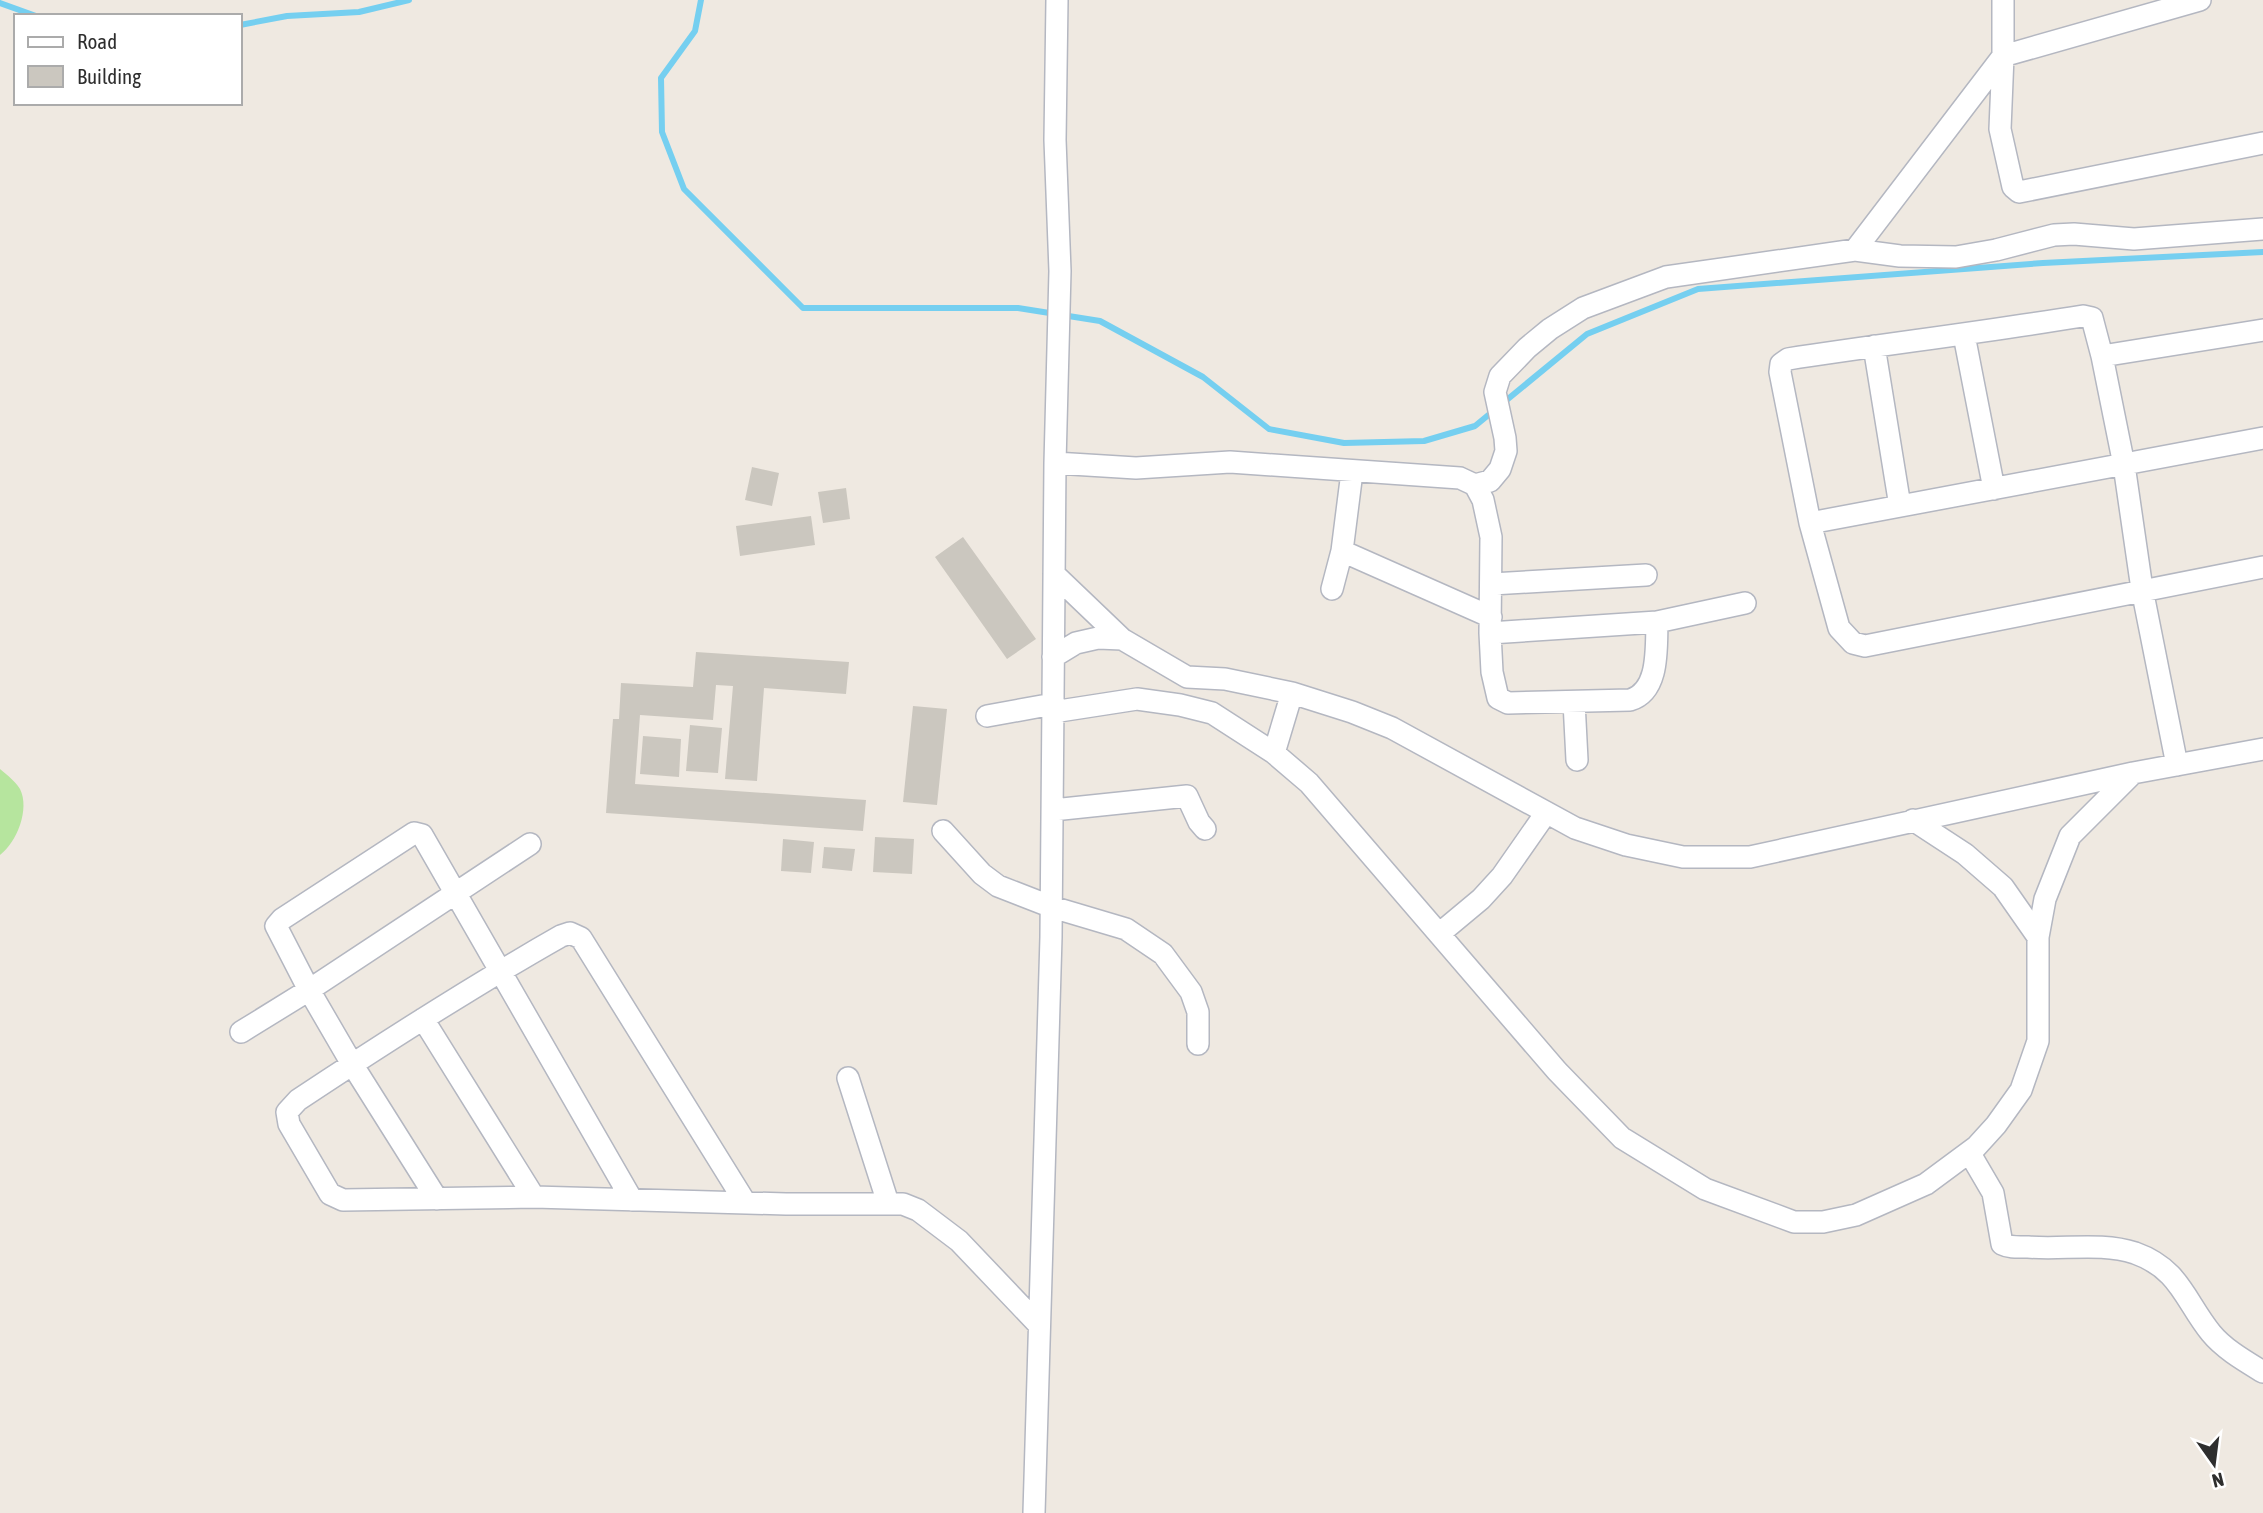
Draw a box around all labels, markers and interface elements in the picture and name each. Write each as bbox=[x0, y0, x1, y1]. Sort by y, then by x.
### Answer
legend bbox=[14, 14, 242, 105]
text: Road bbox=[77, 29, 117, 53]
text: Building bbox=[77, 64, 141, 88]
north arrow bbox=[2179, 1429, 2249, 1499]
text: N bbox=[2210, 1468, 2226, 1493]

